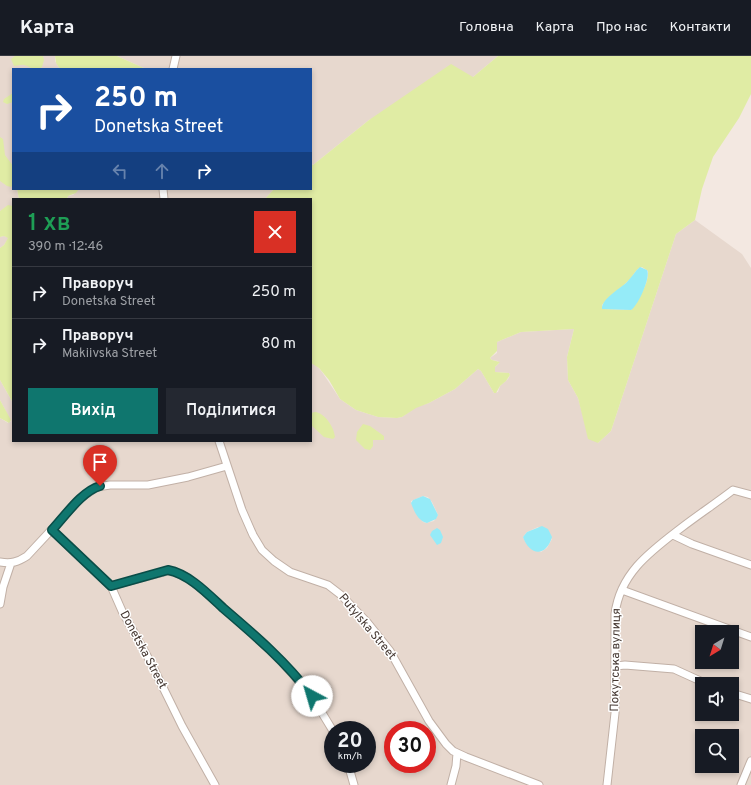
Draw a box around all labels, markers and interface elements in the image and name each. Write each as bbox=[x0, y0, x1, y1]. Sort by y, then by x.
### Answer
text: Карта bbox=[20, 16, 74, 40]
text: Головна bbox=[459, 19, 514, 36]
text: Карта bbox=[536, 19, 574, 36]
text: Про нас bbox=[596, 19, 647, 36]
text: Контакти bbox=[669, 19, 731, 36]
text: 250 m bbox=[94, 81, 178, 117]
icon: right bbox=[28, 84, 80, 136]
text: Donetska Street bbox=[94, 116, 223, 139]
icon: left bbox=[109, 160, 131, 182]
icon: ahead bbox=[151, 160, 173, 182]
icon: right bbox=[193, 160, 215, 182]
text: 1 хв bbox=[28, 209, 71, 239]
button: close bbox=[254, 211, 296, 253]
text: 390 m · 12:46 bbox=[28, 239, 103, 255]
text: Праворуч bbox=[62, 275, 133, 294]
icon: right bbox=[28, 282, 50, 304]
text: 250 m bbox=[252, 283, 296, 302]
text: Donetska Street bbox=[62, 294, 155, 310]
text: Праворуч bbox=[62, 327, 133, 346]
icon: right bbox=[28, 334, 50, 356]
text: 80 m bbox=[261, 335, 296, 354]
text: Makiivska Street bbox=[62, 346, 157, 362]
button: Вихід bbox=[28, 388, 158, 434]
button: Поділитися bbox=[166, 388, 296, 434]
pin bbox=[83, 445, 117, 486]
icon: arrive bbox=[89, 451, 111, 473]
street label: Putylska Street bbox=[335, 591, 399, 663]
street label: Donetska Street bbox=[116, 608, 170, 692]
street label: Покутська вулиця bbox=[607, 608, 625, 712]
north arrow bbox=[695, 625, 739, 669]
map controls bbox=[695, 625, 739, 773]
position arrow bbox=[291, 675, 333, 717]
button: sound bbox=[695, 677, 739, 721]
speed limit sign: 30 bbox=[384, 721, 436, 773]
text: 20 bbox=[337, 729, 363, 755]
button: search bbox=[695, 729, 739, 773]
text: km/h bbox=[338, 750, 362, 763]

